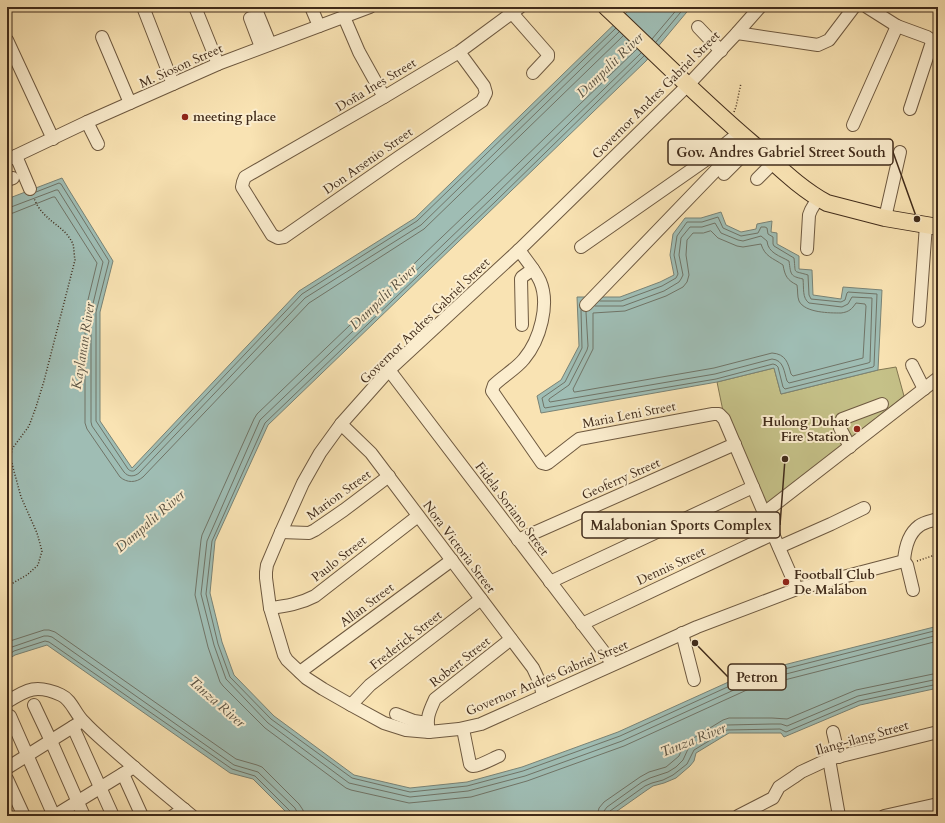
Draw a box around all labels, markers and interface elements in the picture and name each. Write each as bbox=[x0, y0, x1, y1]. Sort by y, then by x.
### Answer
street label: Governor Andres Gabriel Street bbox=[588, 27, 724, 163]
water label: Dampalit River bbox=[572, 28, 648, 102]
street label: M. Sioson Street bbox=[136, 40, 226, 92]
street label: Doña Ines Street bbox=[332, 54, 420, 116]
place label: meeting place bbox=[193, 108, 276, 126]
marker: meeting place bbox=[180, 112, 190, 122]
street label: Don Arsenio Street bbox=[320, 123, 416, 199]
callout: Gov. Andres Gabriel Street South bbox=[668, 139, 893, 165]
text: Gov. Andres Gabriel Street South bbox=[676, 143, 886, 162]
street label: Governor Andres Gabriel Street bbox=[356, 254, 494, 388]
water label: Dampalit River bbox=[345, 260, 421, 334]
water label: Kaylanan River bbox=[67, 301, 99, 391]
street label: Maria Leni Street bbox=[581, 397, 677, 433]
place label: Hulong Duhat Fire Station bbox=[762, 413, 850, 446]
marker: Hulong Duhat Fire Station bbox=[852, 424, 862, 434]
street label: Geoferry Street bbox=[579, 454, 663, 504]
street label: Fidela Soriano Street bbox=[471, 458, 553, 560]
street label: Marion Street bbox=[303, 466, 375, 524]
water label: Dampalit River bbox=[111, 485, 189, 557]
street label: Nora Victoria Street bbox=[418, 497, 500, 597]
callout: Malabonian Sports Complex bbox=[582, 512, 780, 538]
text: Malabonian Sports Complex bbox=[590, 516, 772, 535]
street label: Paulo Street bbox=[308, 532, 370, 586]
street label: Dennis Street bbox=[634, 542, 708, 590]
place label: Football Club De Malabon bbox=[794, 566, 875, 599]
marker: Football Club De Malabon bbox=[781, 577, 791, 587]
street label: Allan Street bbox=[336, 579, 398, 631]
street label: Frederick Street bbox=[366, 606, 446, 674]
street label: Robert Street bbox=[426, 633, 494, 691]
street label: Governor Andres Gabriel Street bbox=[463, 636, 631, 720]
callout: Petron bbox=[728, 664, 786, 690]
text: Petron bbox=[736, 668, 778, 687]
water label: Tanza River bbox=[185, 672, 250, 732]
street label: Ilang-ilang Street bbox=[813, 716, 911, 760]
water label: Tanza River bbox=[657, 718, 729, 762]

